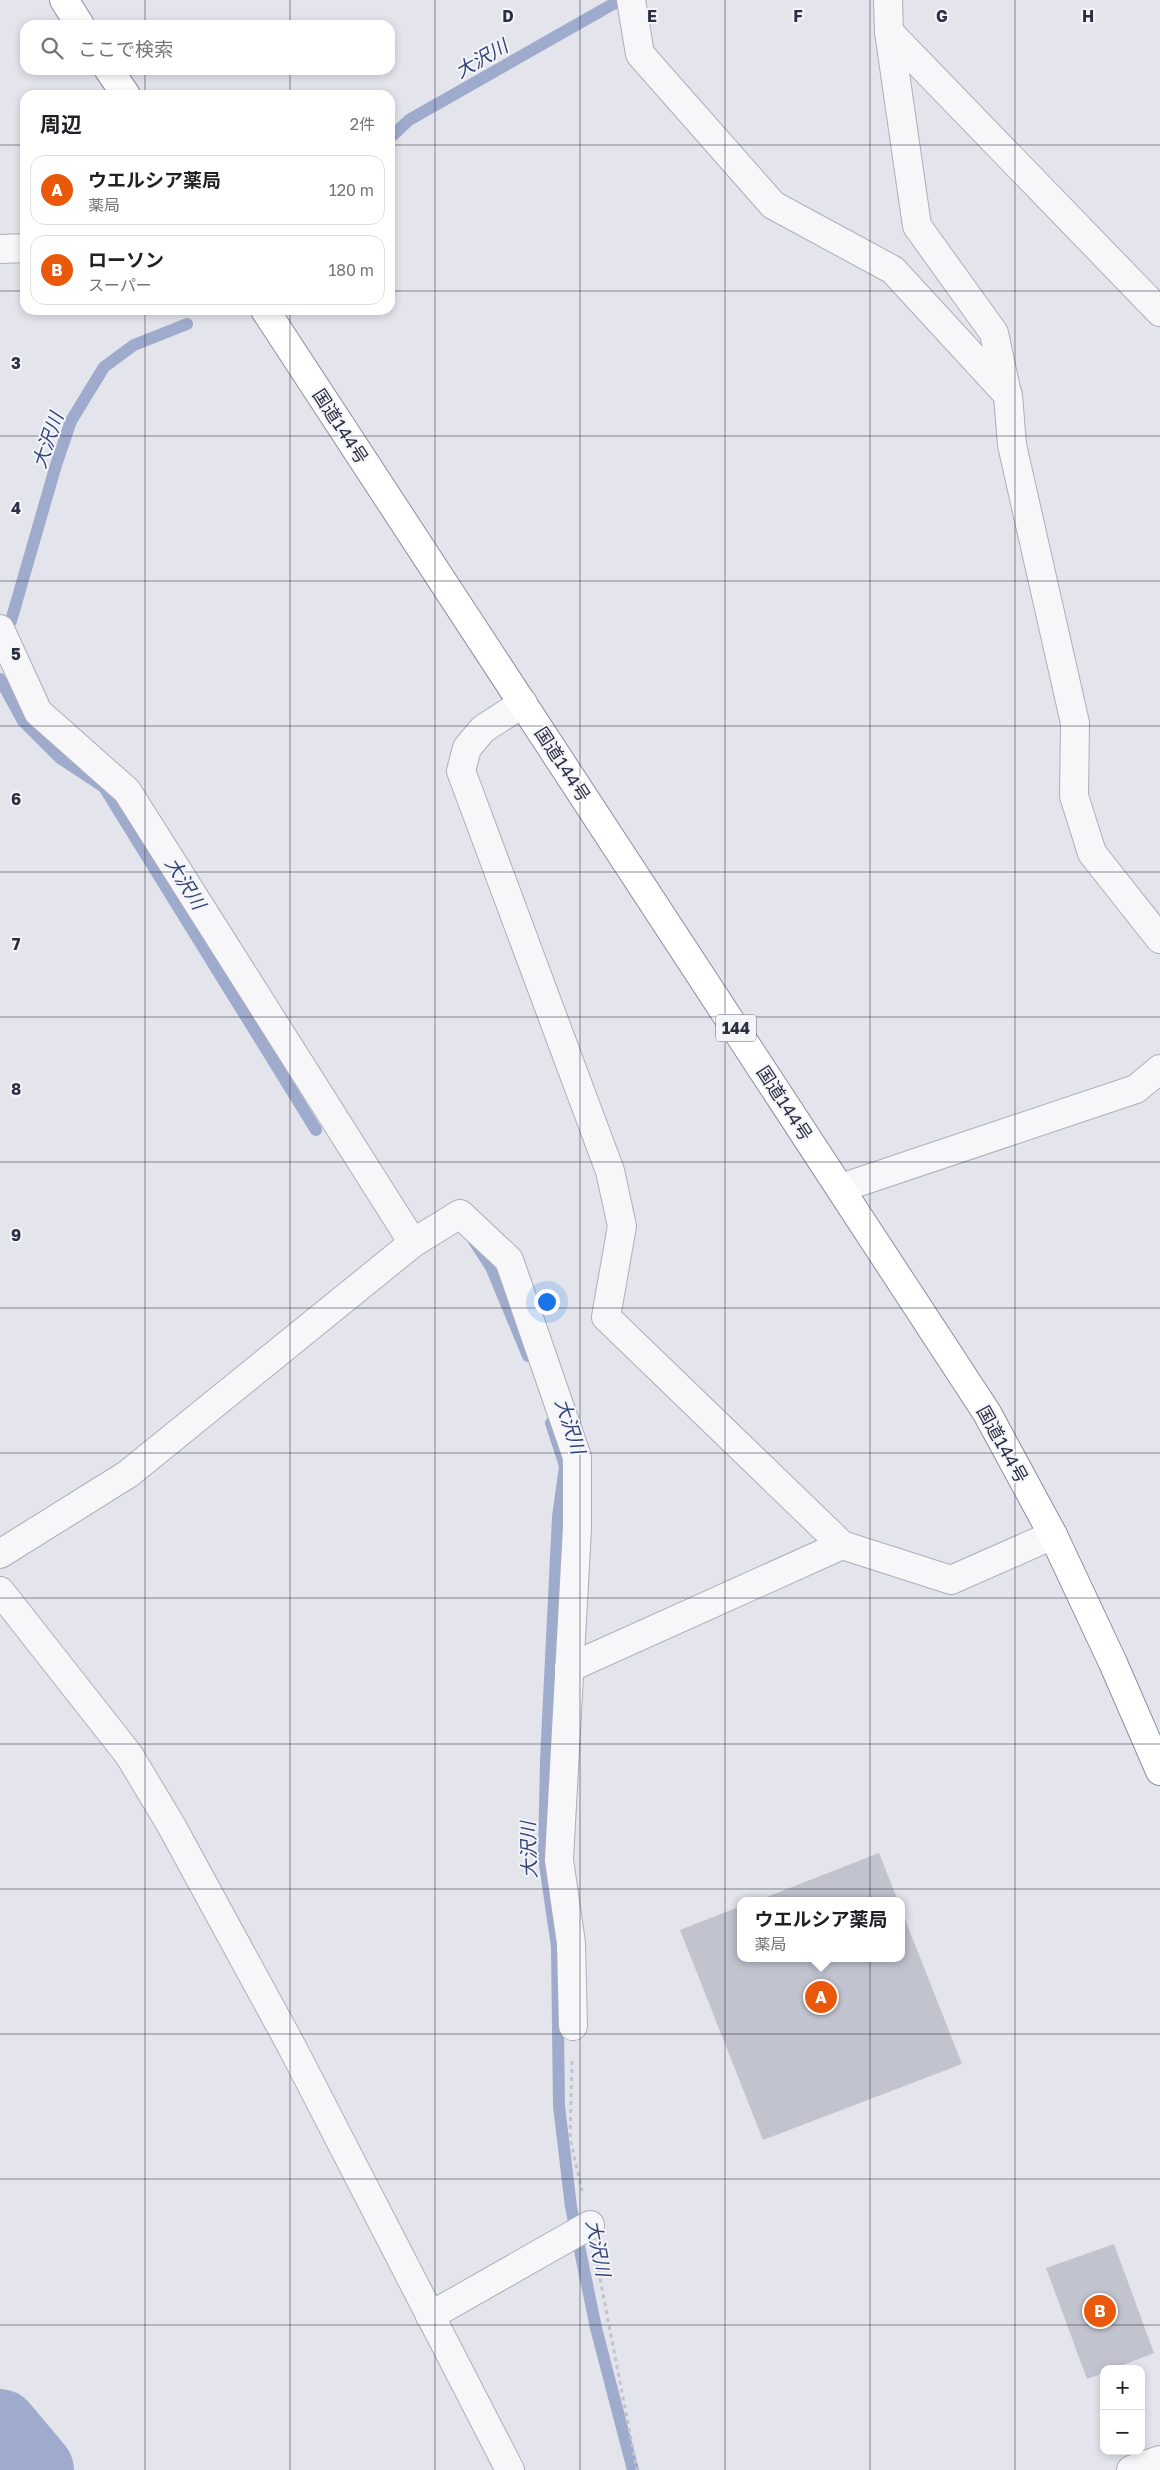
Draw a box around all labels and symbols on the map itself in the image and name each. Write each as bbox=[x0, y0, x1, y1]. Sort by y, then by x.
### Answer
text: D bbox=[502, 6, 514, 26]
text: E bbox=[647, 6, 657, 26]
text: F bbox=[793, 6, 803, 26]
text: G bbox=[936, 6, 948, 26]
text: H bbox=[1082, 6, 1094, 26]
water label: 大沢川 bbox=[451, 33, 513, 82]
text: 3 bbox=[11, 353, 21, 373]
street label: 国道144号 bbox=[309, 384, 373, 468]
water label: 大沢川 bbox=[27, 407, 68, 471]
text: 4 bbox=[11, 498, 21, 518]
text: 5 bbox=[11, 644, 21, 664]
street label: 国道144号 bbox=[531, 722, 595, 806]
text: 6 bbox=[11, 789, 21, 809]
water label: 大沢川 bbox=[161, 853, 212, 915]
text: 7 bbox=[12, 934, 21, 954]
road number: 144 bbox=[716, 1014, 756, 1042]
street label: 国道144号 bbox=[753, 1061, 817, 1145]
text: 8 bbox=[11, 1079, 21, 1099]
text: 9 bbox=[11, 1225, 21, 1245]
your location bbox=[534, 1289, 560, 1315]
water label: 大沢川 bbox=[551, 1395, 591, 1459]
street label: 国道144号 bbox=[973, 1402, 1033, 1486]
water label: 大沢川 bbox=[515, 1819, 540, 1879]
pin: A bbox=[805, 1978, 837, 2016]
water label: 大沢川 bbox=[582, 2218, 616, 2280]
pin: B bbox=[1084, 2292, 1116, 2330]

